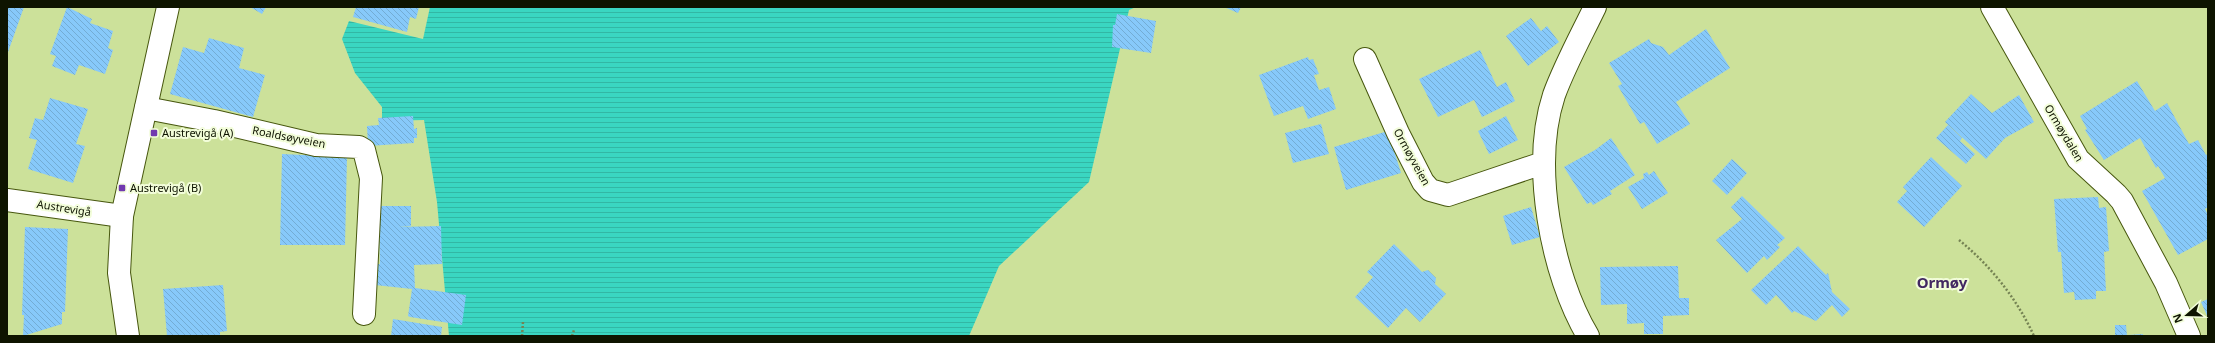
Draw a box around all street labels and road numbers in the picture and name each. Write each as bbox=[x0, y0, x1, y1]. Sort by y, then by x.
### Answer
street label: Ormøydalen bbox=[2041, 101, 2087, 164]
street label: Roaldsøyveien bbox=[251, 122, 327, 151]
street label: Ormøyveien bbox=[1391, 126, 1434, 188]
street label: Austrevigå bbox=[36, 196, 92, 219]

